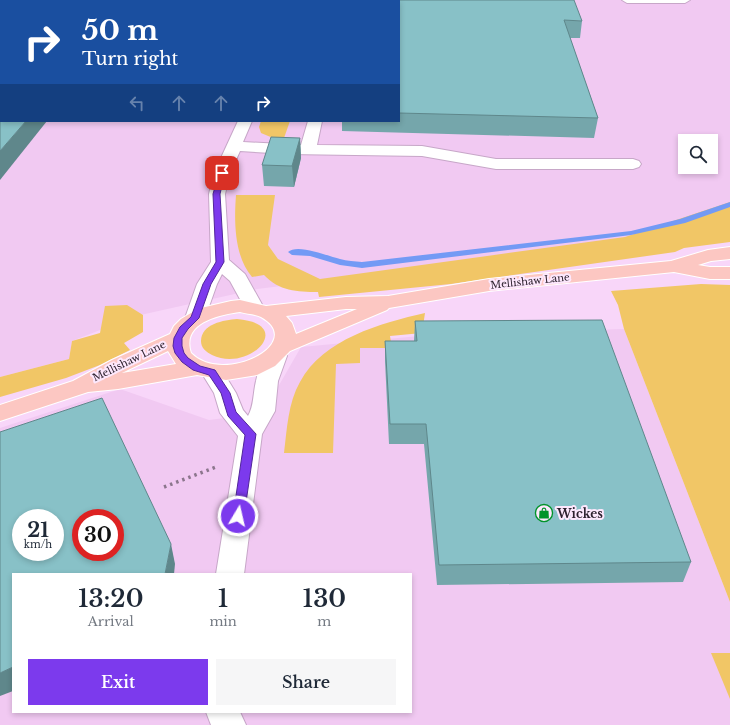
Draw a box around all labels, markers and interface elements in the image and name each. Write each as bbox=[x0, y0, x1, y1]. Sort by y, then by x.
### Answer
text: 50 m bbox=[82, 13, 158, 48]
icon: right bbox=[16, 16, 68, 68]
text: Turn right bbox=[82, 48, 178, 70]
icon: left bbox=[126, 92, 148, 114]
icon: ahead bbox=[168, 92, 190, 114]
icon: ahead bbox=[210, 92, 232, 114]
icon: right bbox=[252, 92, 274, 114]
map controls bbox=[678, 134, 718, 174]
button: search bbox=[678, 134, 718, 174]
pin bbox=[205, 156, 239, 190]
icon: arrive bbox=[211, 162, 233, 184]
street label: Mellishaw Lane bbox=[490, 270, 571, 292]
street label: Mellishaw Lane bbox=[90, 338, 168, 384]
position arrow bbox=[217, 495, 259, 537]
shop icon: Wickes bbox=[534, 503, 554, 523]
place label: Wickes bbox=[556, 506, 603, 521]
speed limit sign: 30 bbox=[72, 509, 124, 561]
text: 21 bbox=[27, 518, 49, 542]
text: km/h bbox=[24, 538, 52, 551]
text: 13:20 bbox=[78, 584, 144, 613]
text: 1 bbox=[218, 584, 228, 613]
text: 130 bbox=[303, 584, 346, 613]
text: Arrival bbox=[88, 613, 134, 630]
text: min bbox=[209, 613, 237, 630]
text: m bbox=[317, 613, 331, 630]
button: Exit bbox=[28, 659, 208, 705]
button: Share bbox=[216, 659, 396, 705]

